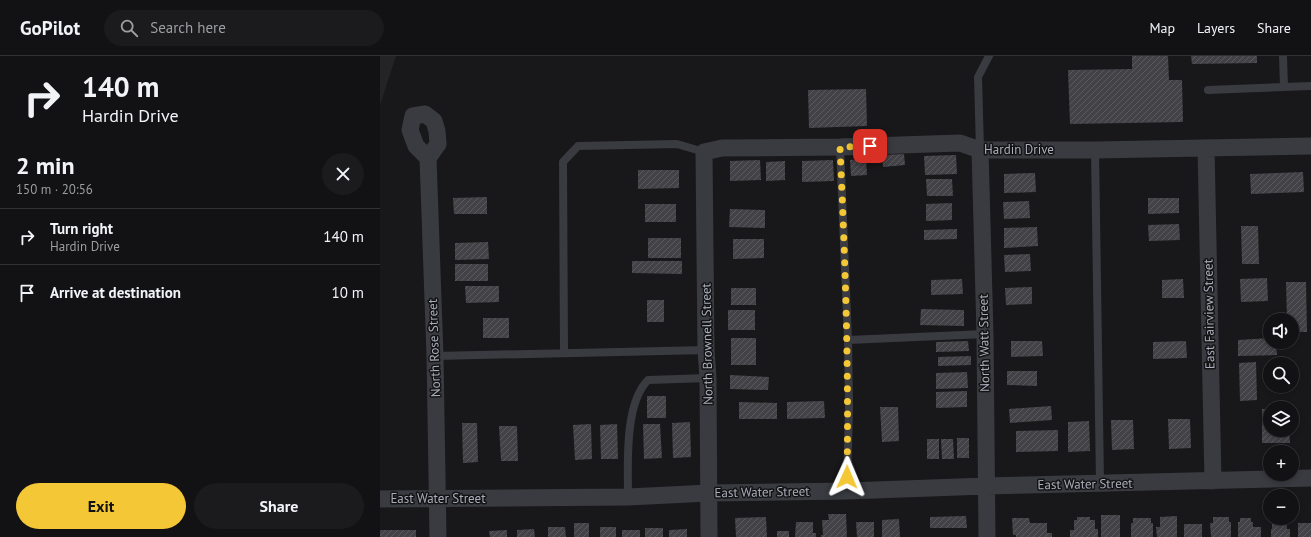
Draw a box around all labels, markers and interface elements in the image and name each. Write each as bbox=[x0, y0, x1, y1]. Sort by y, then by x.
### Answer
search box bbox=[104, 10, 384, 46]
text: GoPilot bbox=[20, 16, 80, 40]
icon: search bbox=[118, 17, 140, 39]
text: Search here bbox=[150, 18, 226, 37]
text: Map bbox=[1149, 19, 1175, 37]
text: Layers bbox=[1197, 19, 1235, 37]
text: Share bbox=[1257, 19, 1291, 37]
text: 140 m bbox=[82, 68, 159, 105]
icon: right bbox=[16, 72, 68, 124]
text: Hardin Drive bbox=[82, 104, 179, 127]
pin bbox=[853, 129, 887, 163]
icon: arrive bbox=[859, 135, 881, 157]
street label: Hardin Drive bbox=[984, 141, 1054, 158]
text: 2 min bbox=[16, 150, 75, 181]
button: close bbox=[322, 153, 364, 195]
text: 150 m · 20:56 bbox=[16, 181, 93, 198]
text: Turn right bbox=[50, 219, 113, 238]
icon: right bbox=[16, 226, 38, 248]
text: 140 m bbox=[323, 227, 364, 246]
text: Hardin Drive bbox=[50, 238, 120, 255]
street label: East Fairview Street bbox=[1200, 258, 1218, 369]
icon: arrive bbox=[16, 282, 38, 304]
street label: North Brownell Street bbox=[697, 282, 717, 405]
text: Arrive at destination bbox=[50, 283, 181, 302]
text: 10 m bbox=[331, 283, 364, 302]
street label: North Watt Street bbox=[975, 294, 993, 392]
street label: North Rose Street bbox=[424, 298, 444, 397]
map controls bbox=[1263, 313, 1299, 525]
button: sound bbox=[1263, 313, 1299, 349]
button: search bbox=[1263, 357, 1299, 393]
button: layers bbox=[1263, 401, 1299, 437]
button: + bbox=[1263, 445, 1299, 481]
position arrow bbox=[826, 456, 868, 498]
street label: East Water Street bbox=[1037, 475, 1133, 493]
button: Exit bbox=[16, 483, 186, 529]
button: Share bbox=[194, 483, 364, 529]
street label: East Water Street bbox=[714, 483, 810, 501]
button: − bbox=[1263, 489, 1299, 525]
street label: East Water Street bbox=[390, 490, 486, 507]

